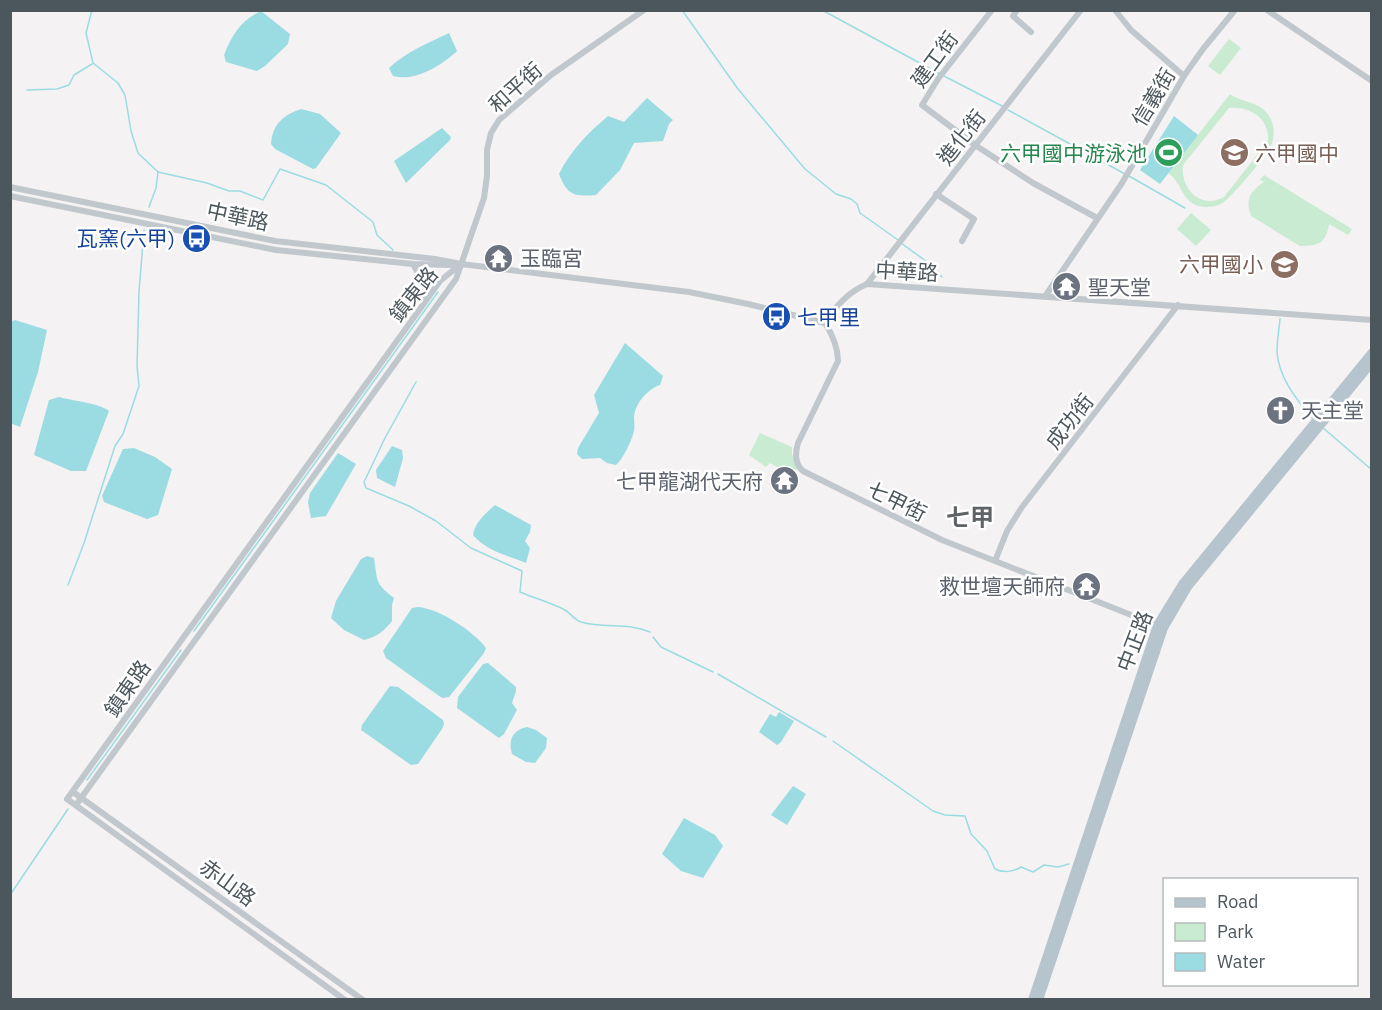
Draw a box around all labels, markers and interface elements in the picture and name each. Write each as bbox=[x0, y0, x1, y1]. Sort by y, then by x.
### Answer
street label: 建工街 bbox=[904, 25, 964, 93]
street label: 和平街 bbox=[482, 56, 548, 118]
street label: 信義街 bbox=[1125, 63, 1181, 131]
street label: 進化街 bbox=[931, 104, 991, 170]
sports icon: 六甲國中游泳池 bbox=[1152, 137, 1184, 169]
school or university icon: 六甲國中 bbox=[1218, 137, 1250, 169]
place label: 六甲國中游泳池 bbox=[1000, 139, 1147, 167]
place label: 六甲國中 bbox=[1255, 139, 1339, 167]
street label: 中華路 bbox=[204, 196, 272, 236]
bus stop icon: 瓦窯(六甲) bbox=[180, 222, 212, 254]
place label: 瓦窯(六甲) bbox=[77, 224, 175, 252]
temple icon: 玉臨宮 bbox=[483, 242, 515, 274]
place label: 玉臨宮 bbox=[520, 244, 583, 272]
school or university icon: 六甲國小 bbox=[1268, 248, 1300, 280]
place label: 六甲國小 bbox=[1179, 250, 1263, 278]
street label: 中華路 bbox=[875, 255, 939, 287]
street label: 鎮東路 bbox=[382, 261, 444, 327]
temple icon: 聖天堂 bbox=[1051, 271, 1083, 303]
place label: 聖天堂 bbox=[1088, 273, 1151, 301]
bus stop icon: 七甲里 bbox=[760, 301, 792, 333]
place label: 七甲里 bbox=[797, 303, 860, 331]
street label: 成功街 bbox=[1039, 388, 1099, 454]
church icon: 天主堂 bbox=[1264, 394, 1296, 426]
place label: 天主堂 bbox=[1301, 396, 1364, 424]
temple icon: 七甲龍湖代天府 bbox=[768, 465, 800, 497]
place label: 七甲龍湖代天府 bbox=[616, 467, 763, 495]
street label: 七甲街 bbox=[863, 475, 931, 527]
district label: 七甲 bbox=[946, 501, 994, 533]
temple icon: 救世壇天師府 bbox=[1070, 570, 1102, 602]
place label: 救世壇天師府 bbox=[939, 572, 1065, 600]
street label: 中正路 bbox=[1110, 607, 1158, 675]
street label: 鎮東路 bbox=[97, 654, 157, 722]
street label: 赤山路 bbox=[194, 852, 262, 912]
legend bbox=[1163, 878, 1358, 986]
text: Road bbox=[1217, 890, 1258, 913]
text: Park bbox=[1217, 920, 1254, 943]
text: Water bbox=[1217, 950, 1266, 973]

